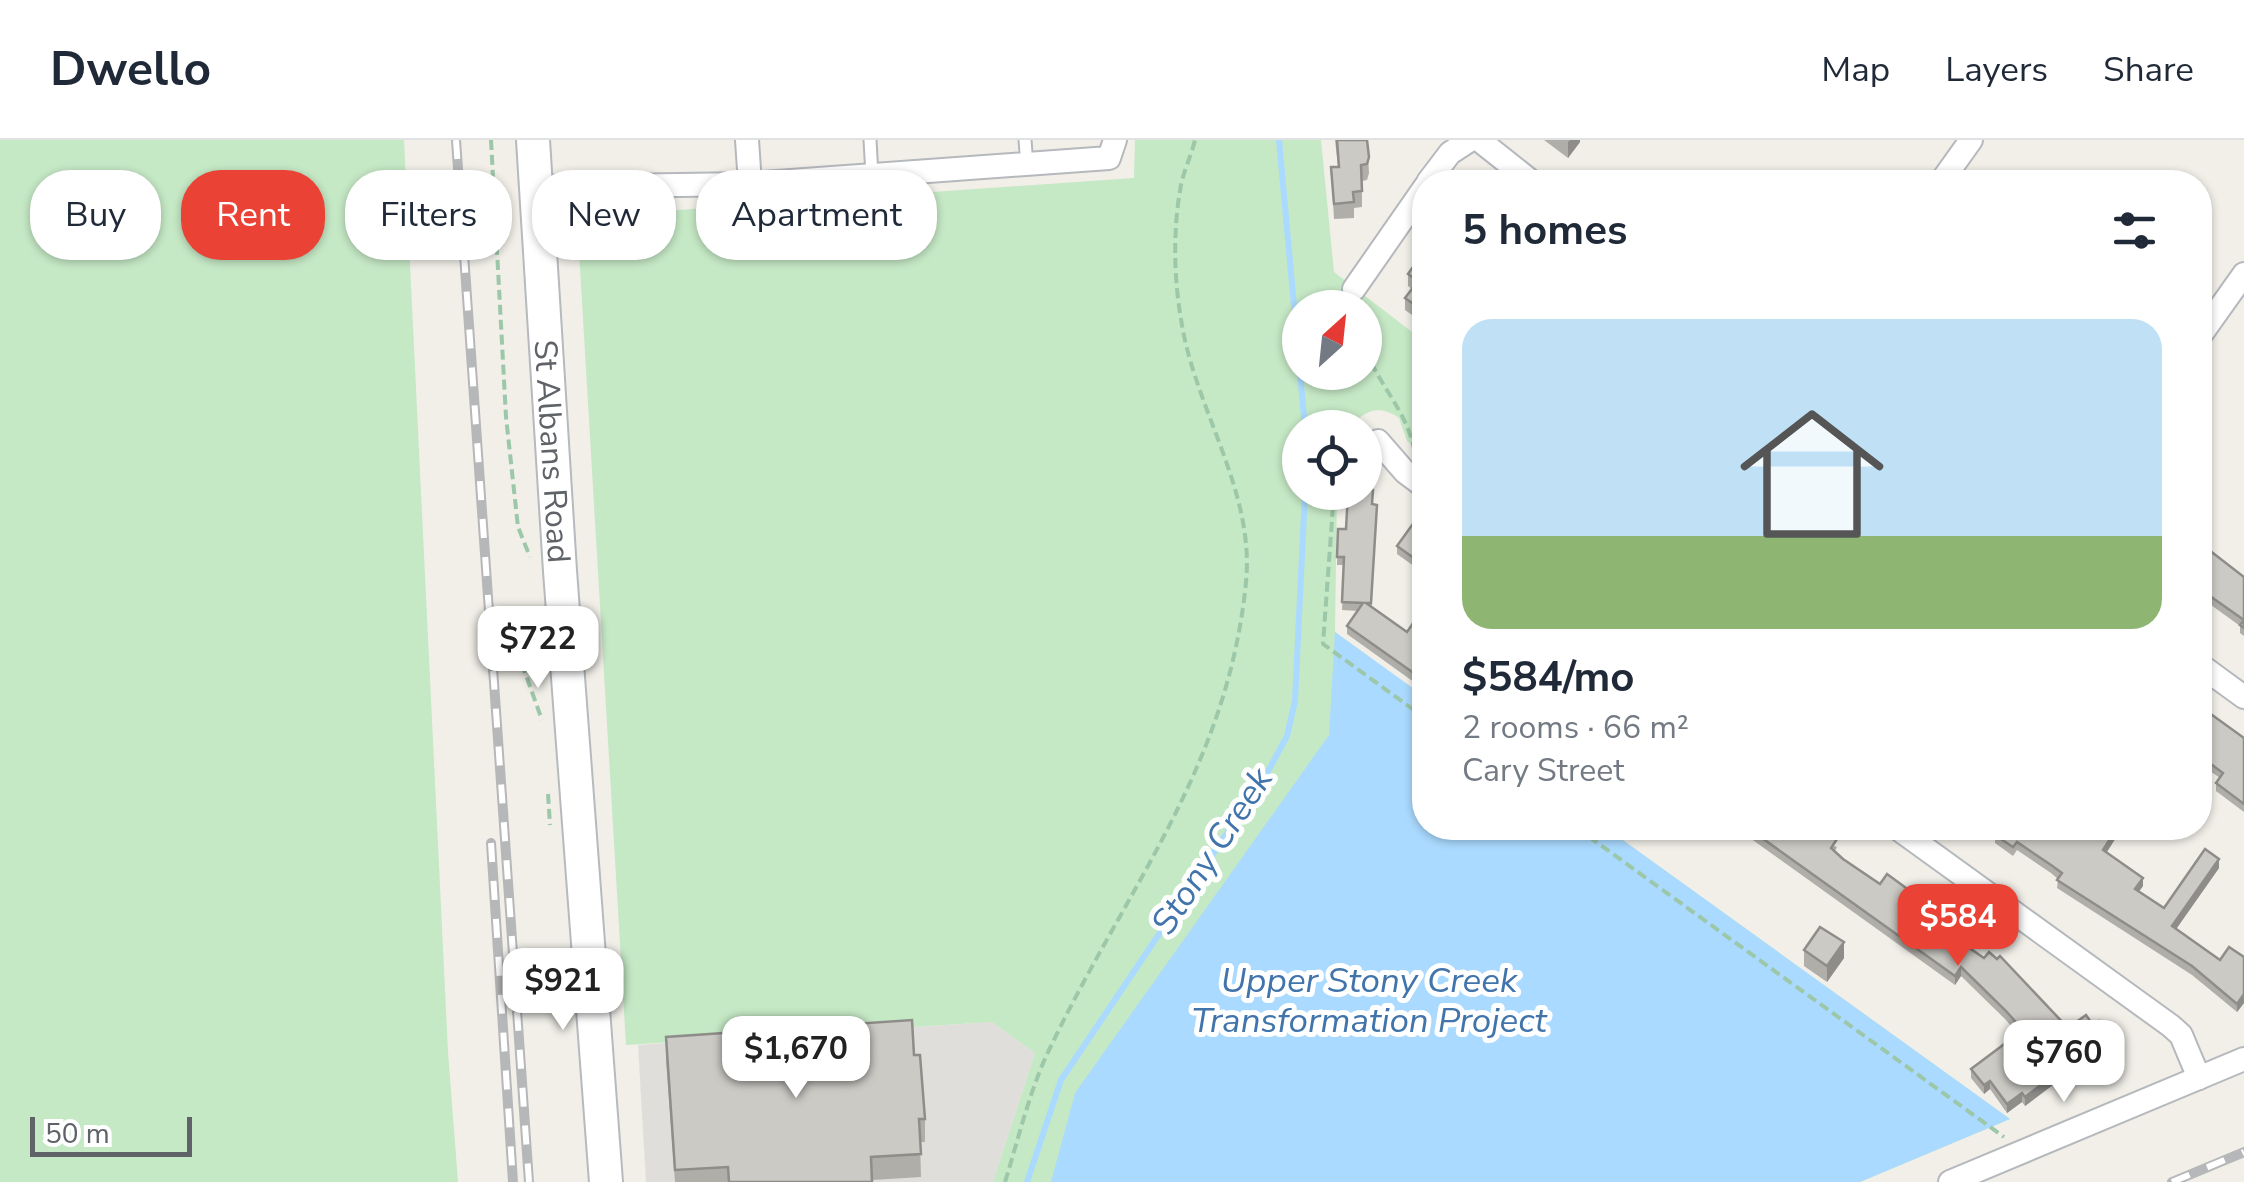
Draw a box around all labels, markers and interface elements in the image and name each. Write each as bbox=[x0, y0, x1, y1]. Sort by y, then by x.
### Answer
text: Dwello bbox=[50, 36, 211, 102]
text: Map bbox=[1821, 46, 1890, 93]
text: Layers bbox=[1945, 46, 2048, 93]
text: Share bbox=[2103, 46, 2194, 93]
chip: Buy bbox=[30, 170, 161, 260]
chip: Rent bbox=[181, 170, 325, 260]
chip: Filters bbox=[345, 170, 512, 260]
chip: New bbox=[532, 170, 676, 260]
chip: Apartment bbox=[696, 170, 937, 260]
text: 5 homes bbox=[1462, 202, 1627, 259]
icon: filters bbox=[2107, 203, 2162, 258]
north arrow bbox=[1282, 290, 1382, 390]
map controls bbox=[1282, 290, 1382, 510]
street label: St Albans Road bbox=[524, 338, 581, 564]
icon: home bbox=[1722, 384, 1902, 564]
button: locate bbox=[1282, 410, 1382, 510]
pin: $722 bbox=[479, 606, 597, 691]
text: $722 bbox=[500, 617, 576, 660]
text: $584/mo bbox=[1462, 649, 1634, 706]
text: 2 rooms · 66 m² bbox=[1462, 706, 1689, 749]
text: Cary Street bbox=[1462, 749, 1624, 792]
water label: Stony Creek bbox=[1140, 757, 1284, 944]
pin: $584 bbox=[1899, 884, 2017, 969]
text: $584 bbox=[1920, 895, 1996, 938]
pin: $921 bbox=[504, 948, 622, 1033]
water label: Upper Stony Creek Transformation Project bbox=[1191, 957, 1548, 1044]
text: $921 bbox=[525, 959, 601, 1002]
pin: $1,670 bbox=[715, 1016, 877, 1101]
pin: $760 bbox=[2005, 1020, 2123, 1105]
text: $1,670 bbox=[744, 1027, 848, 1070]
text: $760 bbox=[2026, 1031, 2102, 1074]
scale bar bbox=[30, 1112, 192, 1156]
text: 50 m bbox=[45, 1115, 110, 1153]

